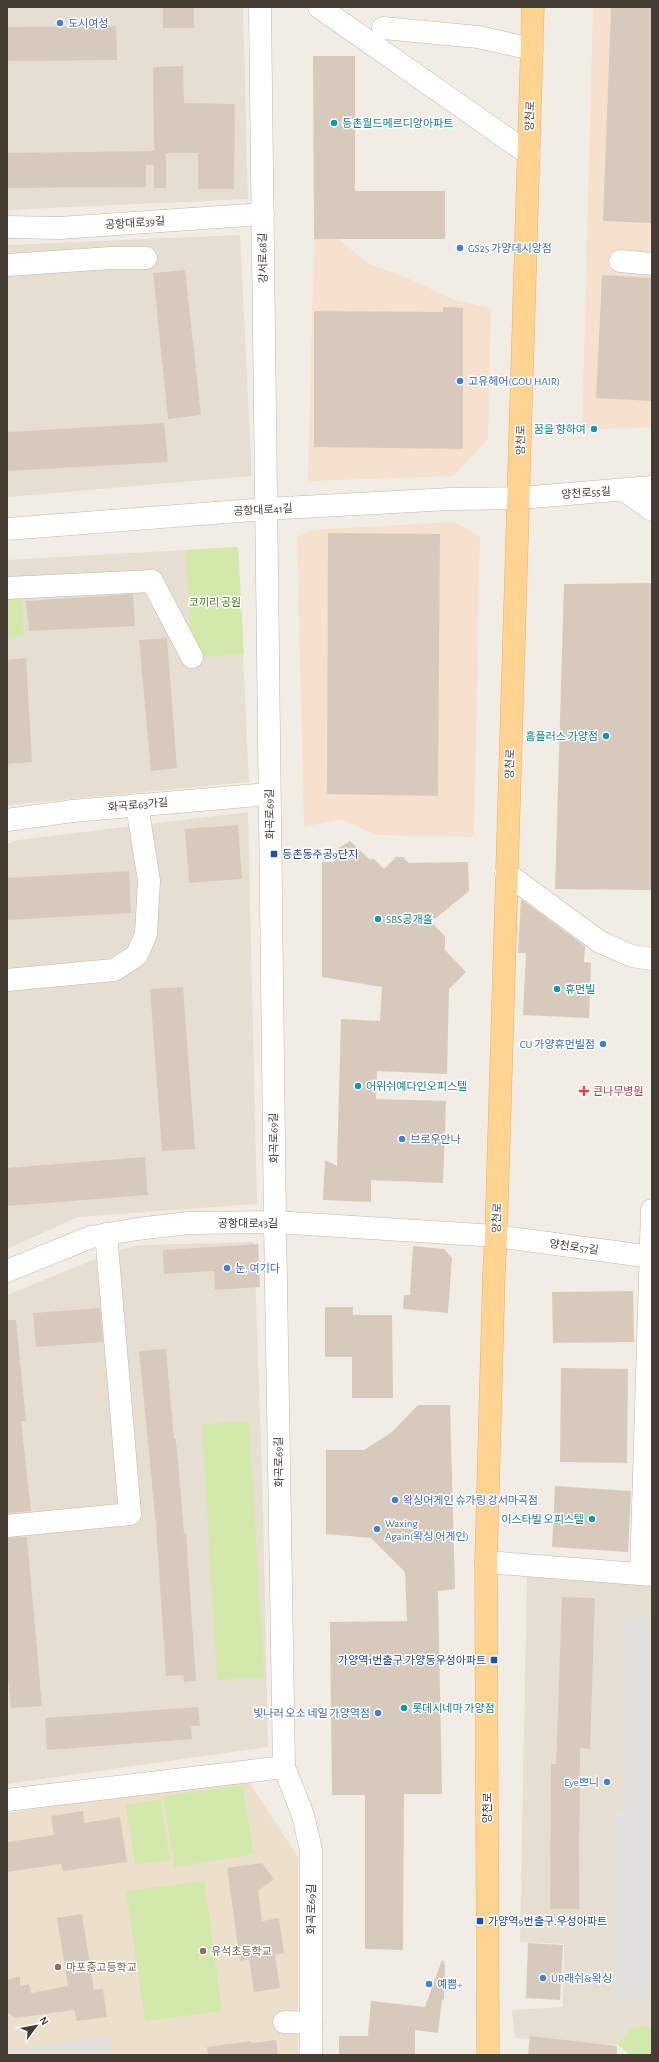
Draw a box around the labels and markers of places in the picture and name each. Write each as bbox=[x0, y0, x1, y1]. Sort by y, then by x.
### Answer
marker: 도시여성 bbox=[55, 18, 65, 28]
place label: 도시여성 bbox=[68, 18, 108, 29]
marker: 등촌월드메르디앙아파트 bbox=[329, 118, 339, 128]
place label: 등촌월드메르디앙아파트 bbox=[342, 118, 453, 129]
marker: GS25 가양데시앙점 bbox=[455, 243, 465, 253]
place label: GS25 가양데시앙점 bbox=[468, 243, 552, 254]
marker: 고유헤어(GOU HAIR) bbox=[455, 376, 465, 386]
place label: 고유헤어(GOU HAIR) bbox=[468, 376, 560, 387]
place label: 꿈을 향하여 bbox=[534, 424, 586, 435]
marker: 꿈을 향하여 bbox=[589, 424, 599, 434]
place label: 홈플러스 가양점 bbox=[525, 731, 598, 742]
marker: 홈플러스 가양점 bbox=[601, 731, 611, 741]
marker: 등촌동주공9단지 bbox=[269, 849, 279, 859]
place label: 등촌동주공9단지 bbox=[282, 849, 358, 860]
marker: SBS공개홀 bbox=[373, 914, 383, 924]
place label: SBS공개홀 bbox=[386, 914, 433, 925]
marker: 휴먼빌 bbox=[552, 984, 562, 994]
place label: 휴먼빌 bbox=[565, 984, 595, 995]
place label: CU 가양휴먼빌점 bbox=[520, 1039, 595, 1050]
marker: CU 가양휴먼빌점 bbox=[598, 1039, 608, 1049]
marker: 어위쉬예다인오피스텔 bbox=[353, 1081, 363, 1091]
place label: 어위쉬예다인오피스텔 bbox=[366, 1081, 467, 1092]
marker: 큰나무병원 bbox=[578, 1085, 590, 1097]
place label: 큰나무병원 bbox=[593, 1086, 644, 1097]
marker: 브로우안나 bbox=[397, 1134, 407, 1144]
place label: 브로우안나 bbox=[410, 1134, 461, 1145]
marker: 눈, 여기다 bbox=[222, 1263, 232, 1273]
place label: 눈, 여기다 bbox=[235, 1263, 280, 1274]
marker: 왁싱어게인 슈가링 강서마곡점 bbox=[390, 1495, 400, 1505]
place label: 왁싱어게인 슈가링 강서마곡점 bbox=[403, 1495, 538, 1506]
place label: 이스타빌 오피스텔 bbox=[501, 1514, 584, 1525]
marker: 이스타빌 오피스텔 bbox=[587, 1514, 597, 1524]
place label: Waxing Again(왁싱 어게인) bbox=[385, 1518, 469, 1542]
marker: Waxing Again(왁싱 어게인) bbox=[372, 1524, 382, 1534]
place label: 가양역1번출구.가양동우성아파트 bbox=[338, 1655, 486, 1666]
marker: 가양역1번출구.가양동우성아파트 bbox=[489, 1655, 499, 1665]
marker: 롯데시네마 가양점 bbox=[399, 1703, 409, 1713]
place label: 롯데시네마 가양점 bbox=[412, 1703, 495, 1714]
place label: 빛나러 오소 네일 가양역점 bbox=[253, 1708, 370, 1719]
marker: 빛나러 오소 네일 가양역점 bbox=[373, 1708, 383, 1718]
place label: Eye쁘니 bbox=[564, 1777, 599, 1788]
marker: Eye쁘니 bbox=[602, 1777, 612, 1787]
marker: 가양역9번출구.우성아파트 bbox=[475, 1916, 485, 1926]
place label: 가양역9번출구.우성아파트 bbox=[488, 1916, 607, 1927]
place label: 유석초등학교 bbox=[211, 1945, 272, 1957]
marker: 유석초등학교 bbox=[198, 1946, 208, 1956]
place label: 마포중고등학교 bbox=[66, 1961, 137, 1973]
marker: 마포중고등학교 bbox=[53, 1962, 63, 1972]
marker: UR래쉬&왁싱 bbox=[538, 1973, 548, 1983]
place label: UR래쉬&왁싱 bbox=[551, 1973, 612, 1984]
marker: 예쁨+ bbox=[424, 1979, 434, 1989]
place label: 예쁨+ bbox=[437, 1979, 463, 1990]

